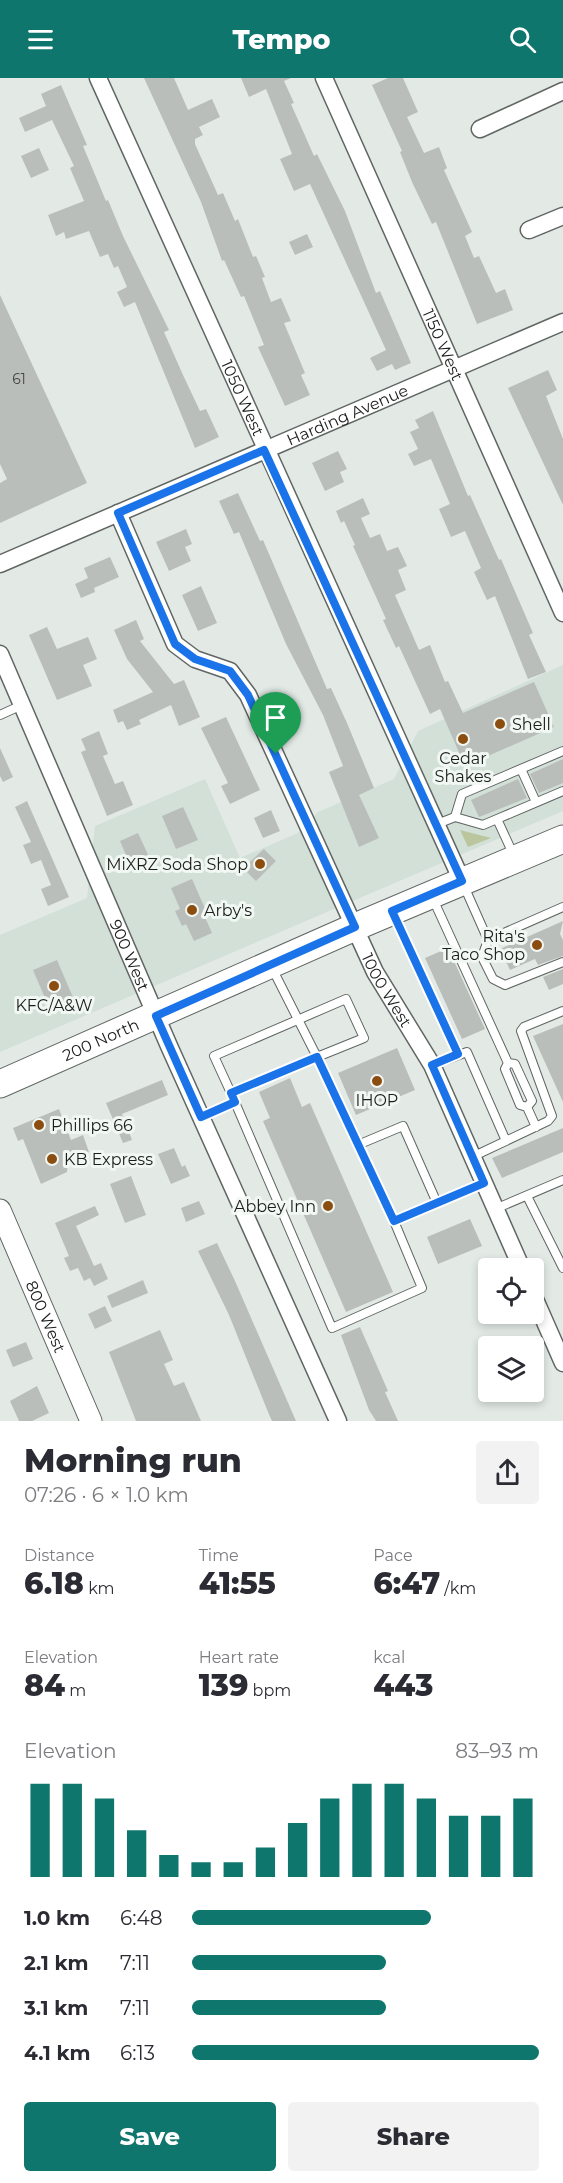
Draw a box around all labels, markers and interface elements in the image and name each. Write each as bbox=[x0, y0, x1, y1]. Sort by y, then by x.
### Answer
icon: menu bbox=[24, 23, 57, 56]
text: Tempo bbox=[233, 23, 330, 56]
icon: search bbox=[506, 23, 539, 56]
street label: 1150 West bbox=[418, 306, 467, 384]
street label: 1050 West bbox=[217, 357, 268, 439]
house number: 61 bbox=[12, 370, 26, 388]
street label: Harding Avenue bbox=[284, 381, 411, 450]
pin bbox=[250, 692, 301, 754]
icon: arrive bbox=[259, 701, 292, 734]
place label: Shell bbox=[512, 715, 551, 734]
marker: Shell bbox=[493, 717, 507, 731]
marker: Cedar Shakes bbox=[456, 732, 470, 746]
place label: Cedar Shakes bbox=[435, 749, 492, 786]
place label: MiXRZ Soda Shop bbox=[106, 855, 248, 874]
marker: MiXRZ Soda Shop bbox=[253, 857, 267, 871]
place label: Arby's bbox=[204, 901, 252, 920]
marker: Arby's bbox=[185, 903, 199, 917]
street label: 900 West bbox=[106, 917, 153, 995]
place label: Rita's Taco Shop bbox=[442, 927, 525, 964]
marker: Rita's Taco Shop bbox=[530, 938, 544, 952]
street label: 1000 West bbox=[358, 950, 416, 1031]
marker: KFC/A&W bbox=[47, 979, 61, 993]
place label: KFC/A&W bbox=[15, 996, 93, 1015]
street label: 200 North bbox=[60, 1015, 142, 1065]
marker: IHOP bbox=[370, 1074, 384, 1088]
place label: IHOP bbox=[356, 1091, 398, 1110]
place label: Phillips 66 bbox=[51, 1116, 133, 1135]
marker: Phillips 66 bbox=[32, 1118, 46, 1132]
place label: KB Express bbox=[64, 1150, 153, 1169]
marker: KB Express bbox=[45, 1152, 59, 1166]
place label: Abbey Inn bbox=[234, 1197, 316, 1216]
marker: Abbey Inn bbox=[321, 1199, 335, 1213]
map controls bbox=[478, 1258, 544, 1402]
button: locate bbox=[478, 1258, 544, 1324]
street label: 800 West bbox=[22, 1278, 70, 1356]
button: layers bbox=[478, 1336, 544, 1402]
text: Morning run bbox=[24, 1440, 242, 1480]
button: share bbox=[476, 1441, 539, 1504]
text: 07:26 · 6 × 1.0 km bbox=[24, 1483, 189, 1507]
text: Distance bbox=[24, 1546, 94, 1565]
text: Time bbox=[199, 1546, 239, 1565]
text: Pace bbox=[373, 1546, 413, 1565]
text: 6.18 bbox=[24, 1565, 84, 1602]
text: 41:55 bbox=[199, 1565, 276, 1602]
text: 6:47 bbox=[373, 1565, 440, 1602]
text: km bbox=[84, 1579, 115, 1598]
text: /km bbox=[440, 1579, 476, 1598]
text: Elevation bbox=[24, 1648, 98, 1667]
text: Heart rate bbox=[199, 1648, 279, 1667]
text: kcal bbox=[373, 1648, 405, 1667]
text: 84 bbox=[24, 1667, 65, 1704]
text: 139 bbox=[199, 1667, 248, 1704]
text: 443 bbox=[373, 1667, 433, 1704]
text: m bbox=[65, 1681, 86, 1700]
text: bpm bbox=[248, 1681, 291, 1700]
text: Elevation bbox=[24, 1739, 116, 1763]
text: 83–93 m bbox=[455, 1739, 539, 1763]
text: 1.0 km bbox=[24, 1906, 90, 1930]
text: 6:48 bbox=[120, 1906, 163, 1930]
text: 2.1 km bbox=[24, 1951, 88, 1975]
text: 7:11 bbox=[120, 1951, 150, 1975]
text: 3.1 km bbox=[24, 1996, 88, 2020]
text: 7:11 bbox=[120, 1996, 150, 2020]
text: 4.1 km bbox=[24, 2041, 91, 2065]
text: 6:13 bbox=[120, 2041, 155, 2065]
button: Save bbox=[24, 2102, 276, 2171]
button: Share bbox=[288, 2102, 539, 2171]

